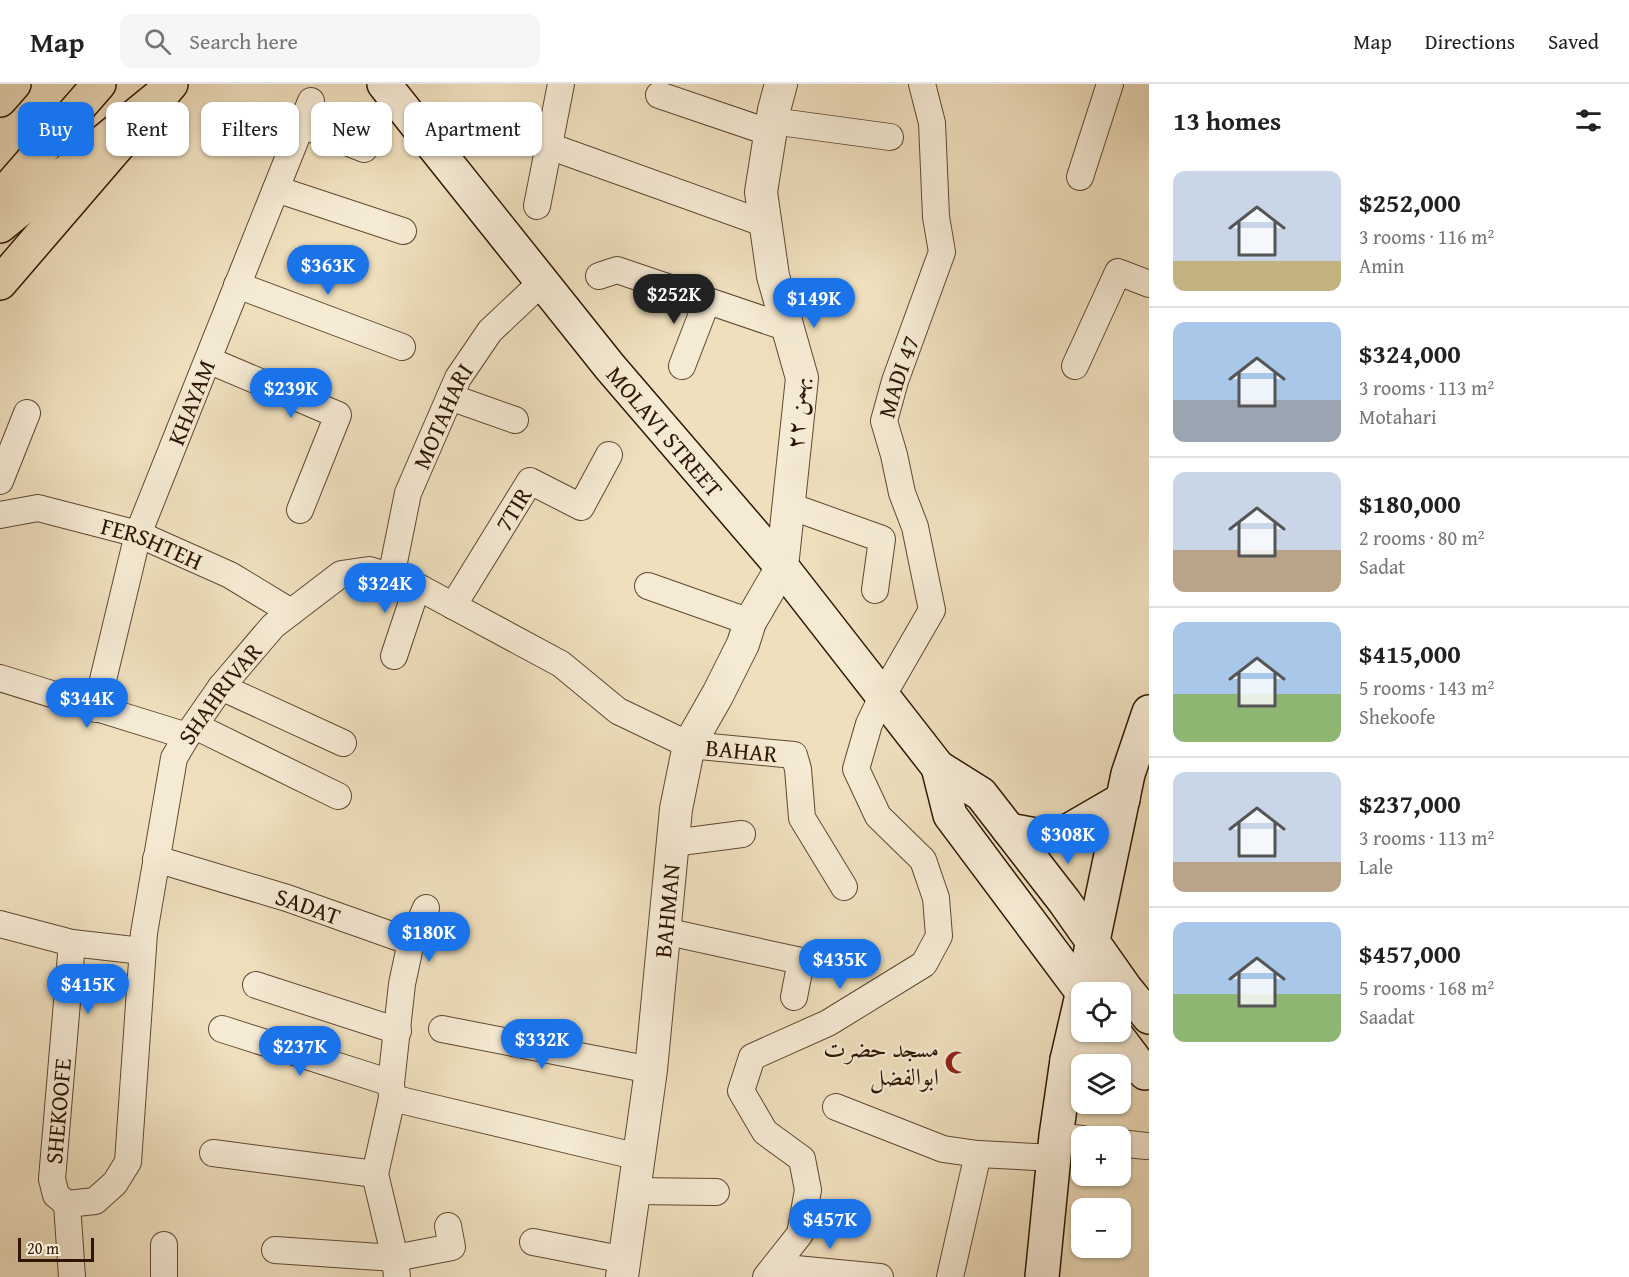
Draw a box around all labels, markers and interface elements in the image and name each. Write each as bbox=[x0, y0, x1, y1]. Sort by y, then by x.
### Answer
search box bbox=[120, 14, 540, 68]
text: Map bbox=[30, 21, 84, 62]
icon: search bbox=[141, 25, 174, 58]
text: Search here bbox=[189, 25, 298, 57]
text: Map bbox=[1353, 26, 1392, 57]
text: Directions bbox=[1425, 26, 1515, 57]
text: Saved bbox=[1548, 26, 1599, 57]
text: 13 homes bbox=[1173, 101, 1281, 140]
chip: Buy bbox=[18, 102, 94, 156]
chip: Rent bbox=[106, 102, 189, 156]
chip: Filters bbox=[201, 102, 299, 156]
chip: New bbox=[311, 102, 392, 156]
chip: Apartment bbox=[404, 102, 542, 156]
icon: filters bbox=[1572, 104, 1605, 137]
text: $252,000 bbox=[1359, 183, 1461, 222]
icon: home bbox=[1221, 195, 1293, 267]
text: 3 rooms · 116 m² bbox=[1359, 222, 1494, 251]
pin: $363K bbox=[286, 245, 370, 296]
text: $363K bbox=[301, 250, 355, 279]
text: Amin bbox=[1359, 251, 1404, 280]
pin: $252K bbox=[632, 274, 716, 325]
pin: $149K bbox=[772, 278, 856, 329]
text: $252K bbox=[647, 279, 701, 308]
text: $149K bbox=[787, 283, 841, 312]
street label: MADI 47 bbox=[868, 331, 928, 422]
text: $324,000 bbox=[1359, 334, 1461, 373]
icon: home bbox=[1221, 346, 1293, 418]
street label: KHAYAM bbox=[158, 354, 224, 450]
street label: MOTAHARI bbox=[403, 356, 481, 474]
street label: MOLAVI STREET bbox=[599, 358, 732, 505]
pin: $239K bbox=[249, 368, 333, 419]
text: $239K bbox=[264, 373, 318, 402]
text: 3 rooms · 113 m² bbox=[1359, 373, 1494, 402]
street label: ۲۲ بهمن bbox=[777, 376, 815, 450]
text: Motahari bbox=[1359, 402, 1437, 431]
street label: 7TIR bbox=[486, 480, 540, 538]
text: $180,000 bbox=[1359, 484, 1461, 523]
icon: home bbox=[1221, 496, 1293, 568]
street label: FERSHTEH bbox=[97, 508, 209, 578]
text: 2 rooms · 80 m² bbox=[1359, 523, 1485, 552]
text: Sadat bbox=[1359, 552, 1405, 581]
pin: $324K bbox=[343, 563, 427, 614]
text: $324K bbox=[358, 568, 412, 597]
street label: SHAHRIVAR bbox=[168, 634, 270, 751]
text: $415,000 bbox=[1359, 634, 1461, 673]
icon: home bbox=[1221, 646, 1293, 718]
text: 5 rooms · 143 m² bbox=[1359, 673, 1494, 702]
pin: $344K bbox=[45, 678, 129, 729]
text: $344K bbox=[60, 683, 114, 712]
text: Shekoofe bbox=[1359, 702, 1435, 731]
street label: BAHAR bbox=[704, 729, 779, 771]
text: $237,000 bbox=[1359, 784, 1461, 823]
icon: home bbox=[1221, 796, 1293, 868]
pin: $308K bbox=[1026, 814, 1110, 865]
text: $308K bbox=[1041, 819, 1095, 848]
text: 3 rooms · 113 m² bbox=[1359, 823, 1494, 852]
text: Lale bbox=[1359, 852, 1393, 881]
street label: BAHMAN bbox=[644, 862, 688, 959]
street label: SADAT bbox=[271, 878, 345, 933]
pin: $180K bbox=[387, 912, 471, 963]
text: $180K bbox=[402, 917, 456, 946]
text: $457,000 bbox=[1359, 934, 1461, 973]
pin: $435K bbox=[798, 939, 882, 990]
text: $435K bbox=[813, 944, 867, 973]
icon: home bbox=[1221, 946, 1293, 1018]
pin: $415K bbox=[46, 964, 130, 1015]
text: $415K bbox=[61, 969, 115, 998]
text: 5 rooms · 168 m² bbox=[1359, 973, 1494, 1002]
map controls bbox=[1071, 982, 1131, 1258]
button: locate bbox=[1071, 982, 1131, 1042]
text: Saadat bbox=[1359, 1002, 1415, 1031]
pin: $332K bbox=[500, 1019, 584, 1070]
text: $332K bbox=[515, 1024, 569, 1053]
pin: $237K bbox=[258, 1026, 342, 1077]
text: $237K bbox=[273, 1031, 327, 1060]
place label: مسجد حضرت ابوالفضل bbox=[823, 1031, 939, 1094]
mosque icon: مسجد حضرت ابوالفضل bbox=[944, 1049, 970, 1075]
button: layers bbox=[1071, 1054, 1131, 1114]
street label: SHEKOOFE bbox=[36, 1057, 80, 1165]
button: + bbox=[1071, 1126, 1131, 1186]
button: − bbox=[1071, 1198, 1131, 1258]
pin: $457K bbox=[788, 1199, 872, 1250]
text: $457K bbox=[803, 1204, 857, 1233]
scale bar bbox=[18, 1235, 94, 1262]
text: 20 m bbox=[27, 1236, 59, 1260]

